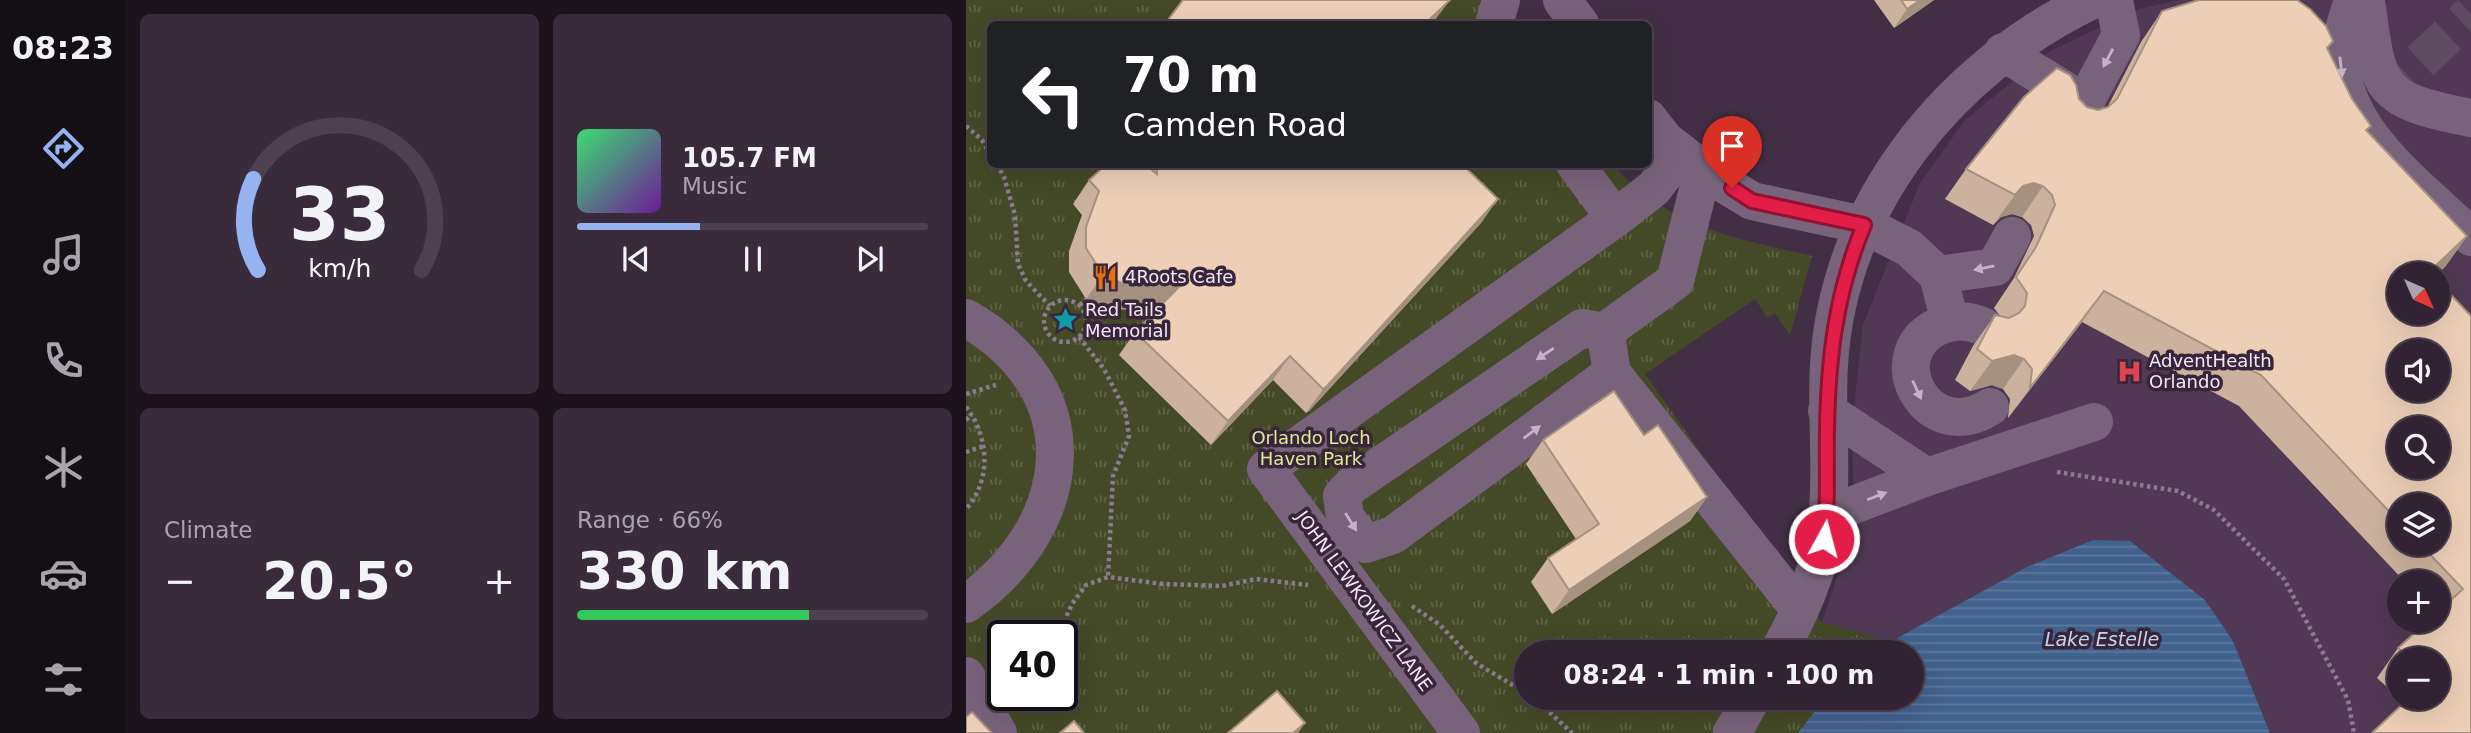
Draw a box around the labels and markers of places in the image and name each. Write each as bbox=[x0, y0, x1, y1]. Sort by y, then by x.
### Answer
pin bbox=[1702, 116, 1762, 188]
restaurant icon: 4Roots Cafe bbox=[1091, 263, 1119, 291]
place label: 4Roots Cafe bbox=[1125, 266, 1233, 287]
place label: Red Tails Memorial bbox=[1085, 299, 1169, 341]
place icon: Red Tails Memorial bbox=[1051, 306, 1079, 334]
place label: AdventHealth Orlando bbox=[2149, 350, 2272, 392]
hospital icon: AdventHealth Orlando bbox=[2115, 357, 2143, 385]

